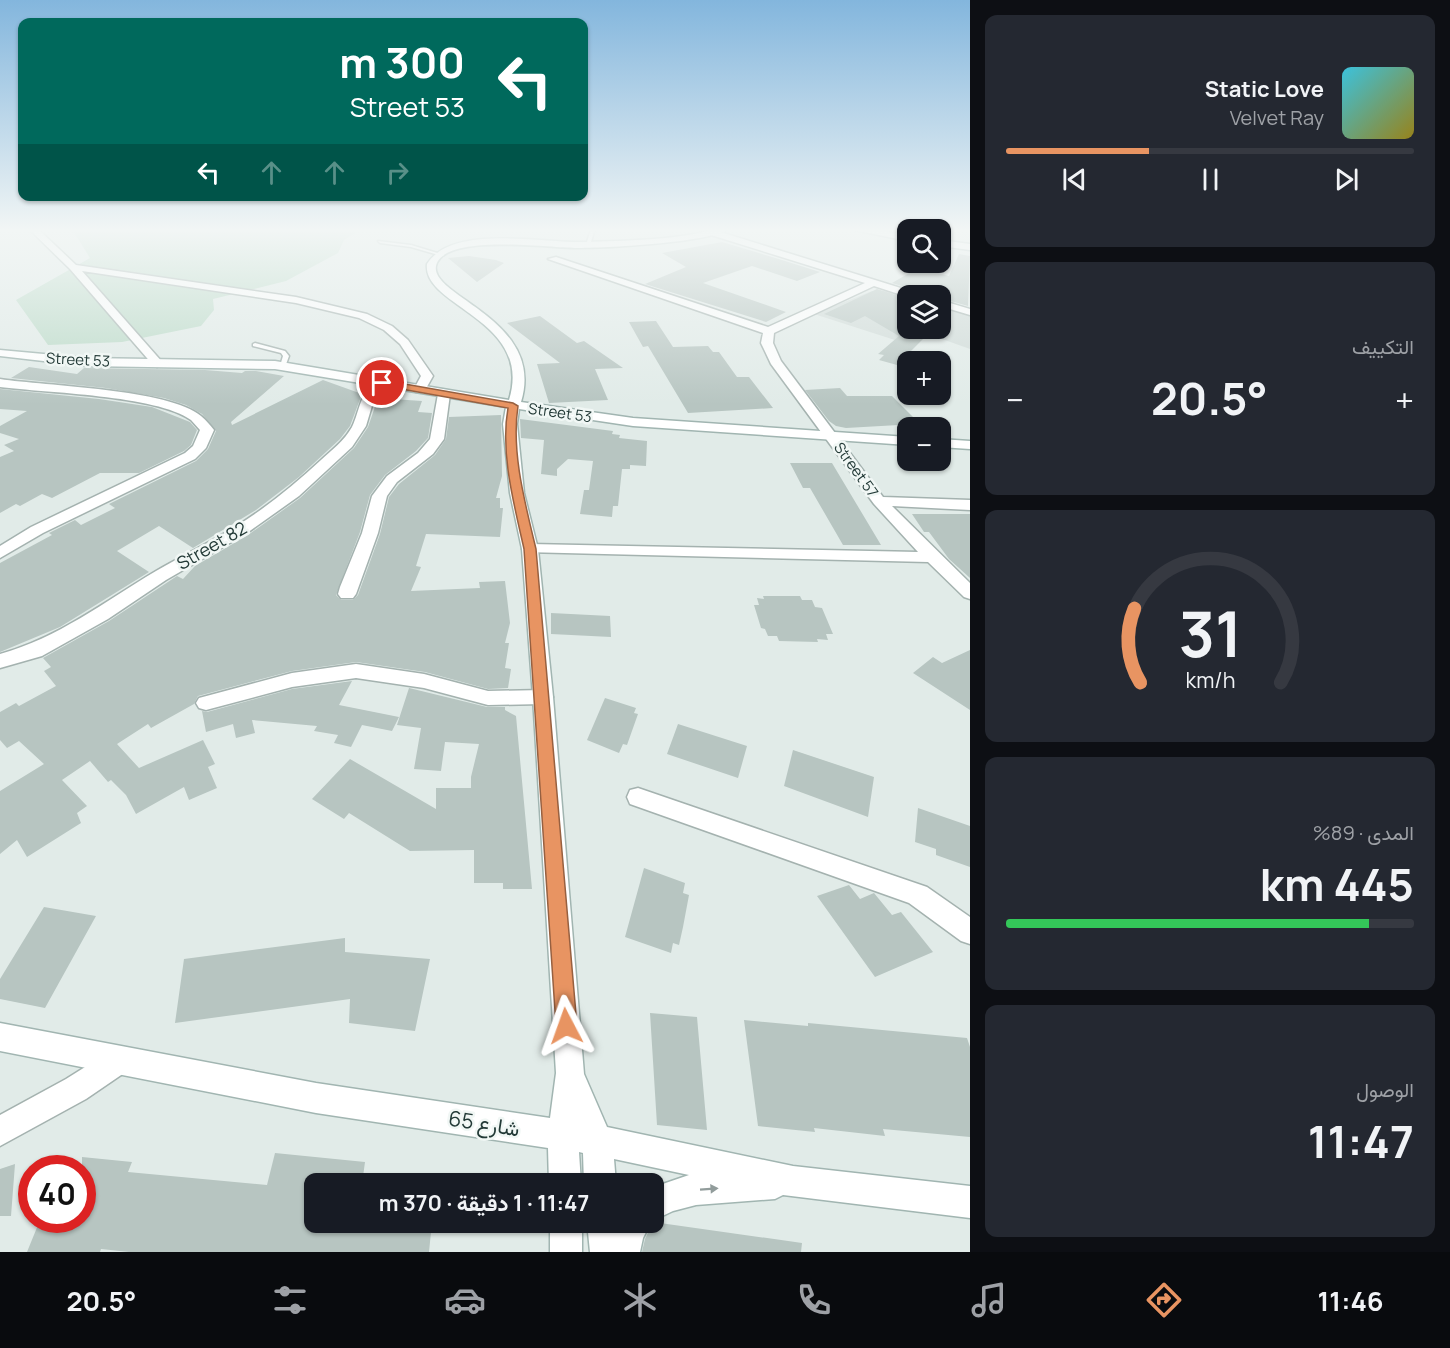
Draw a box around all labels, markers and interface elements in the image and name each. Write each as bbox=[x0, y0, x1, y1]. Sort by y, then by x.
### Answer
text: 300 m bbox=[339, 33, 465, 91]
icon: left bbox=[486, 42, 564, 120]
text: Static Love bbox=[1205, 74, 1324, 104]
text: Street 53 bbox=[350, 88, 465, 125]
text: Velvet Ray bbox=[1230, 104, 1324, 131]
icon: left bbox=[192, 156, 225, 189]
icon: ahead bbox=[255, 156, 288, 189]
icon: ahead bbox=[318, 156, 351, 189]
icon: right bbox=[381, 156, 414, 189]
icon: previous bbox=[1058, 163, 1091, 196]
icon: pause bbox=[1194, 163, 1227, 196]
icon: next bbox=[1330, 163, 1363, 196]
map controls bbox=[897, 219, 951, 471]
button: search bbox=[897, 219, 951, 273]
button: layers bbox=[897, 285, 951, 339]
text: التكييف bbox=[1352, 333, 1414, 360]
street label: Street 53 bbox=[46, 347, 111, 372]
button: + bbox=[897, 351, 951, 405]
pin bbox=[356, 357, 407, 408]
icon: arrive bbox=[365, 366, 398, 399]
text: 20.5° bbox=[1151, 367, 1268, 429]
text: − bbox=[1006, 377, 1024, 422]
text: + bbox=[1395, 377, 1414, 422]
street label: Street 53 bbox=[527, 398, 593, 427]
button: − bbox=[897, 417, 951, 471]
street label: Street 57 bbox=[829, 438, 883, 501]
street label: Street 82 bbox=[172, 515, 251, 575]
text: 31 bbox=[1178, 590, 1242, 676]
text: km/h bbox=[1185, 665, 1235, 694]
text: المدى · 89% bbox=[1313, 819, 1414, 846]
text: 445 km bbox=[1260, 853, 1414, 915]
position arrow bbox=[534, 994, 598, 1058]
text: الوصول bbox=[1356, 1076, 1414, 1103]
street label: شارع 65 bbox=[446, 1104, 522, 1143]
text: 11:47 bbox=[1308, 1110, 1414, 1172]
speed limit sign: 40 bbox=[18, 1155, 96, 1233]
one-way arrow bbox=[700, 1184, 719, 1194]
text: 11:47 · 1 دقيقة · 370 m bbox=[379, 1188, 589, 1218]
icon: filters bbox=[269, 1279, 311, 1321]
icon: car bbox=[444, 1279, 486, 1321]
icon: climate bbox=[619, 1279, 661, 1321]
icon: phone bbox=[793, 1279, 835, 1321]
icon: music bbox=[968, 1279, 1010, 1321]
icon: directions bbox=[1143, 1279, 1185, 1321]
text: 20.5° bbox=[66, 1282, 136, 1319]
text: 11:46 bbox=[1318, 1282, 1384, 1319]

